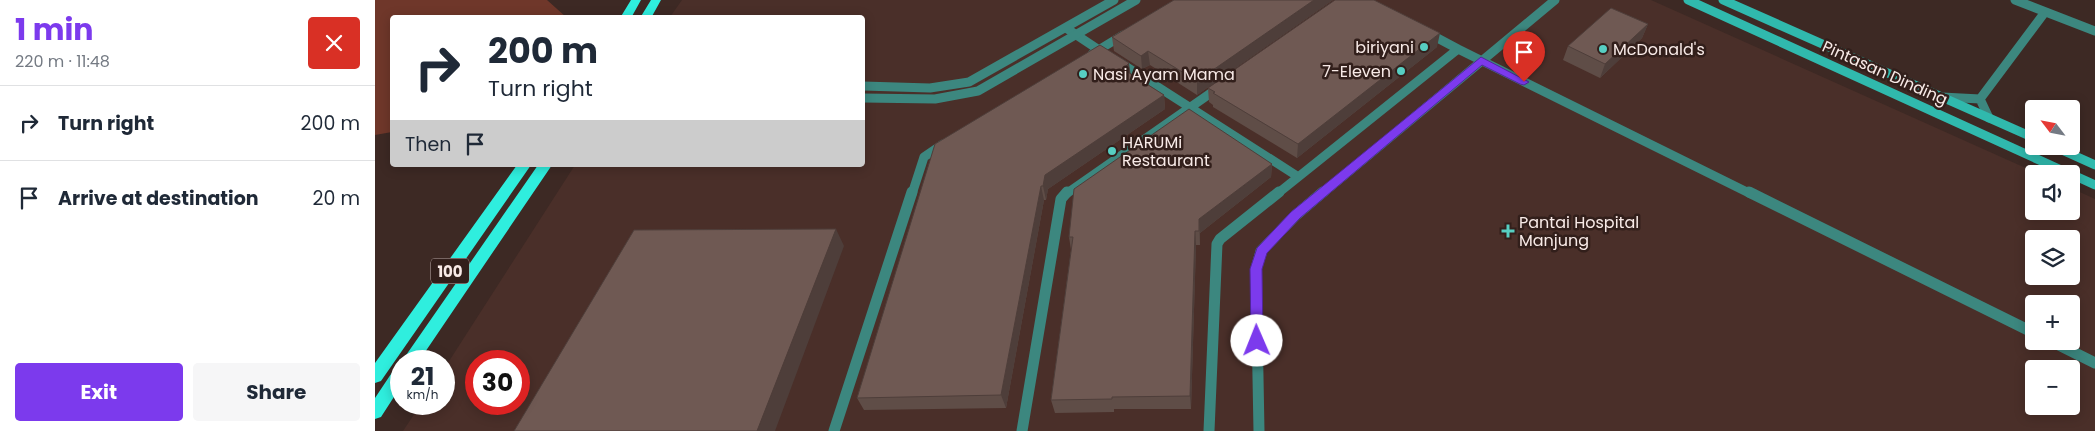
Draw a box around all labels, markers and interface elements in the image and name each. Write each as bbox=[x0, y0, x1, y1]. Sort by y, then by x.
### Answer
text: 1 min bbox=[15, 8, 93, 51]
button: close bbox=[308, 17, 360, 69]
text: 200 m bbox=[488, 26, 598, 75]
pin bbox=[1503, 31, 1545, 82]
icon: right bbox=[405, 35, 470, 100]
street label: Pintasan Dinding bbox=[1819, 35, 1951, 111]
place label: biriyani bbox=[1355, 36, 1414, 59]
icon: arrive bbox=[1510, 38, 1538, 66]
place label: McDonald's bbox=[1613, 38, 1705, 61]
marker: biriyani bbox=[1418, 41, 1430, 53]
marker: McDonald's bbox=[1597, 43, 1609, 55]
text: 220 m · 11:48 bbox=[15, 50, 110, 73]
place label: 7-Eleven bbox=[1322, 60, 1391, 83]
place label: Nasi Ayam Mama bbox=[1093, 63, 1235, 86]
marker: 7-Eleven bbox=[1395, 65, 1407, 77]
marker: Nasi Ayam Mama bbox=[1077, 68, 1089, 80]
text: Turn right bbox=[488, 73, 593, 104]
north arrow bbox=[2025, 100, 2080, 155]
map controls bbox=[2025, 100, 2080, 415]
icon: right bbox=[15, 109, 43, 137]
text: Turn right bbox=[58, 110, 154, 137]
text: 200 m bbox=[301, 110, 360, 137]
icon: arrive bbox=[461, 130, 489, 158]
text: Then bbox=[405, 131, 451, 158]
place label: HARUMi Restaurant bbox=[1122, 131, 1210, 172]
marker: HARUMi Restaurant bbox=[1106, 145, 1118, 157]
button: sound bbox=[2025, 165, 2080, 220]
icon: arrive bbox=[15, 184, 43, 212]
text: Arrive at destination bbox=[58, 185, 259, 212]
text: 20 m bbox=[312, 185, 360, 212]
place label: Pantai Hospital Manjung bbox=[1519, 211, 1639, 252]
marker: Pantai Hospital Manjung bbox=[1501, 224, 1515, 238]
button: layers bbox=[2025, 230, 2080, 285]
road number: 100 bbox=[431, 258, 469, 284]
button: + bbox=[2025, 295, 2080, 350]
position arrow bbox=[1230, 314, 1282, 366]
speed limit sign: 30 bbox=[465, 350, 530, 415]
text: 21 bbox=[411, 359, 434, 394]
button: − bbox=[2025, 360, 2080, 415]
button: Exit bbox=[15, 363, 183, 421]
button: Share bbox=[193, 363, 360, 421]
text: km/h bbox=[407, 386, 438, 403]

